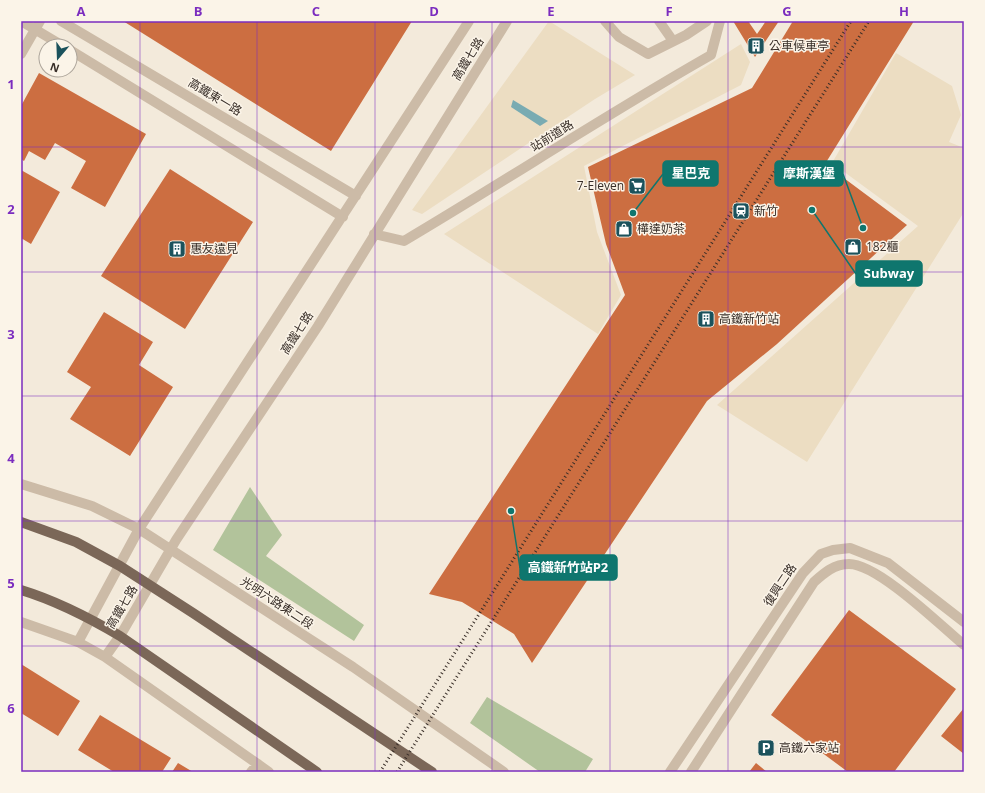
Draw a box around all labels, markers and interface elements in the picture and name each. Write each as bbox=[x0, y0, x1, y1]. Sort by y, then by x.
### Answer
text: A bbox=[77, 2, 86, 20]
text: B bbox=[194, 2, 203, 20]
text: C bbox=[312, 2, 320, 20]
text: D bbox=[429, 2, 439, 20]
text: E bbox=[547, 2, 555, 20]
text: F bbox=[665, 2, 673, 20]
text: G bbox=[782, 2, 792, 20]
text: H bbox=[899, 2, 909, 20]
street label: 高鐵七路 bbox=[448, 34, 488, 84]
building icon: 公車候車亭 bbox=[746, 36, 766, 56]
place label: 公車候車亭 bbox=[769, 37, 829, 54]
north arrow bbox=[38, 38, 78, 78]
text: N bbox=[48, 59, 61, 76]
street label: 高鐵東一路 bbox=[185, 74, 245, 119]
text: 1 bbox=[7, 75, 15, 93]
street label: 站前道路 bbox=[527, 116, 577, 156]
callout: 星巴克 bbox=[663, 161, 718, 186]
callout: 摩斯漢堡 bbox=[775, 161, 843, 186]
text: 星巴克 bbox=[671, 164, 711, 182]
text: 摩斯漢堡 bbox=[783, 164, 835, 182]
supermarket icon: 7-Eleven bbox=[627, 176, 647, 196]
place label: 7-Eleven bbox=[577, 177, 624, 194]
text: 2 bbox=[7, 200, 15, 218]
station icon: 新竹 bbox=[731, 201, 751, 221]
place label: 新竹 bbox=[754, 202, 778, 219]
shop icon: 樺達奶茶 bbox=[614, 219, 634, 239]
place label: 樺達奶茶 bbox=[637, 220, 685, 237]
shop icon: 182櫃 bbox=[843, 237, 863, 257]
place label: 182櫃 bbox=[866, 238, 899, 255]
building icon: 惠友遠見 bbox=[167, 239, 187, 259]
place label: 惠友遠見 bbox=[190, 240, 238, 257]
callout: Subway bbox=[856, 261, 922, 286]
text: Subway bbox=[864, 264, 915, 282]
street label: 高鐵七路 bbox=[276, 308, 317, 357]
building icon: 高鐵新竹站 bbox=[696, 309, 716, 329]
place label: 高鐵新竹站 bbox=[719, 310, 779, 327]
text: 3 bbox=[7, 325, 15, 343]
text: 4 bbox=[7, 449, 15, 467]
callout: 高鐵新竹站P2 bbox=[520, 555, 617, 580]
text: 高鐵新竹站P2 bbox=[528, 558, 609, 576]
street label: 復興二路 bbox=[759, 560, 800, 609]
street label: 光明六路東二段 bbox=[237, 573, 317, 633]
text: 5 bbox=[7, 574, 15, 592]
street label: 高鐵七路 bbox=[102, 582, 141, 632]
text: 6 bbox=[7, 699, 15, 717]
parking icon: 高鐵六家站 bbox=[756, 738, 776, 758]
place label: 高鐵六家站 bbox=[779, 739, 839, 756]

